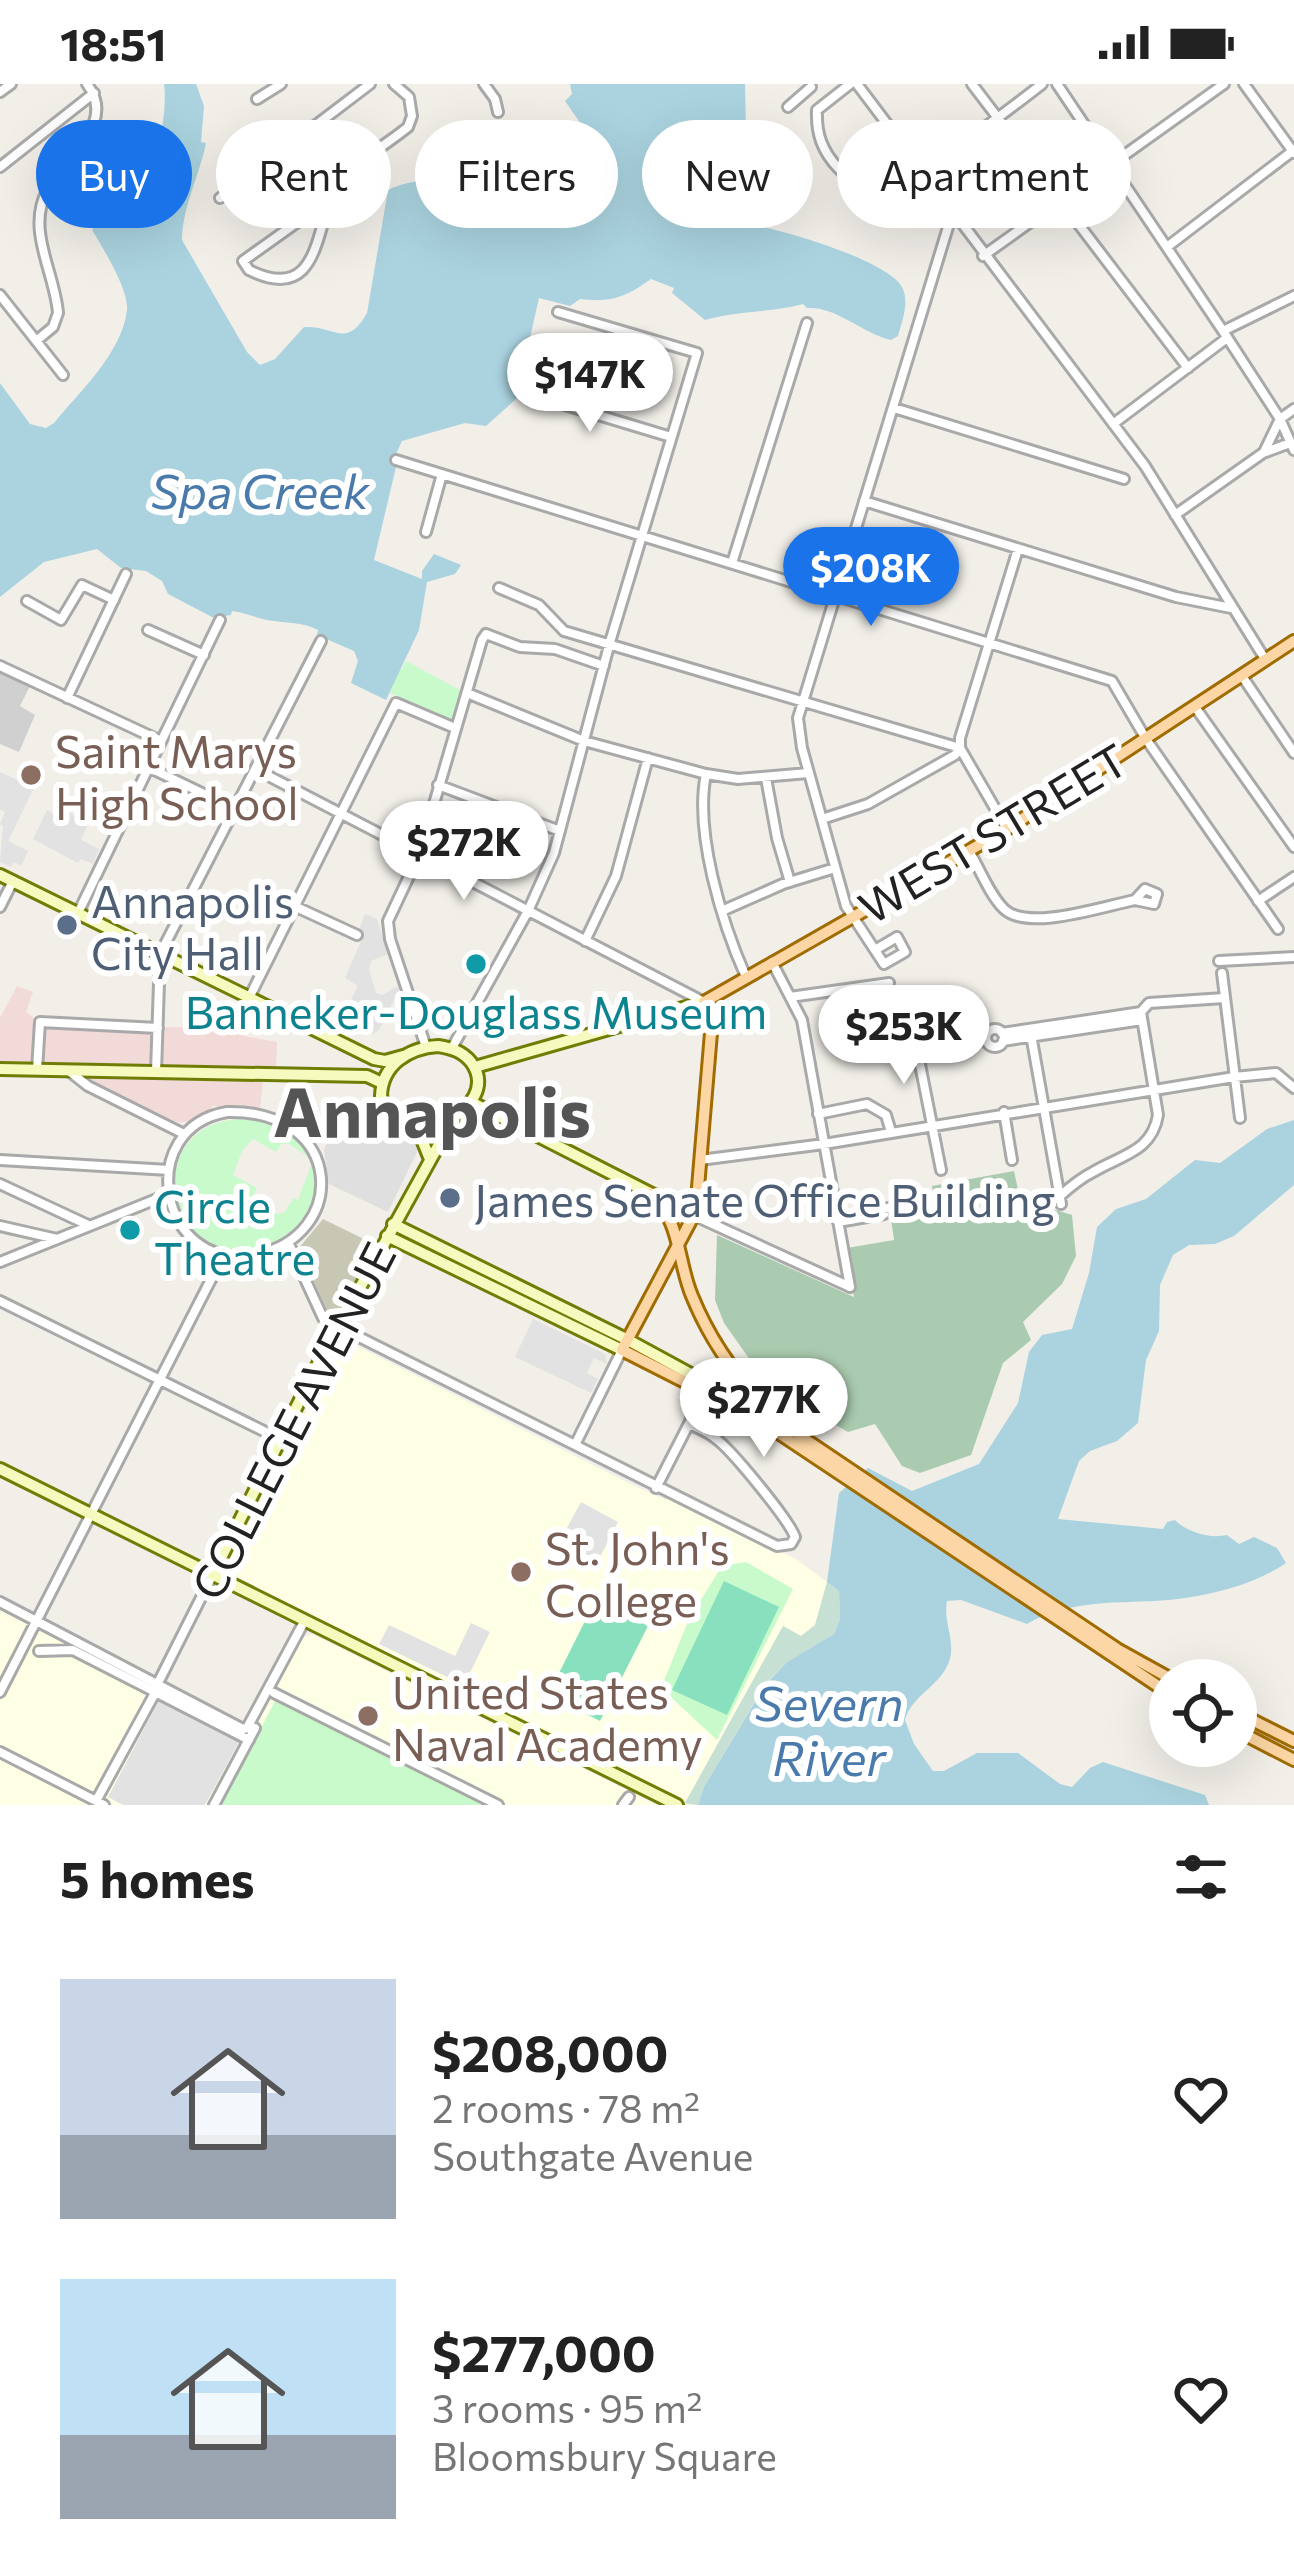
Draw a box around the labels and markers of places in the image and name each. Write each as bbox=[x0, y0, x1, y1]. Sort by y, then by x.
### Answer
pin: $147K bbox=[506, 333, 674, 435]
pin: $208K bbox=[787, 527, 955, 629]
place label: Saint Marys High School bbox=[55, 722, 299, 829]
marker: Saint Marys High School bbox=[18, 762, 44, 788]
pin: $272K bbox=[380, 801, 548, 903]
place label: Annapolis City Hall bbox=[91, 872, 294, 979]
marker: Annapolis City Hall bbox=[54, 912, 80, 938]
marker: Banneker-Douglass Museum bbox=[463, 951, 489, 977]
place label: Banneker-Douglass Museum bbox=[185, 983, 767, 1038]
pin: $253K bbox=[820, 985, 988, 1087]
place label: James Senate Office Building bbox=[474, 1171, 1055, 1226]
place label: Circle Theatre bbox=[154, 1177, 315, 1284]
marker: James Senate Office Building bbox=[437, 1185, 463, 1211]
marker: Circle Theatre bbox=[117, 1217, 143, 1243]
pin: $277K bbox=[680, 1358, 848, 1460]
place label: St. John's College bbox=[545, 1519, 730, 1626]
marker: St. John's College bbox=[508, 1559, 534, 1585]
place label: United States Naval Academy bbox=[392, 1663, 703, 1770]
marker: United States Naval Academy bbox=[355, 1703, 381, 1729]

